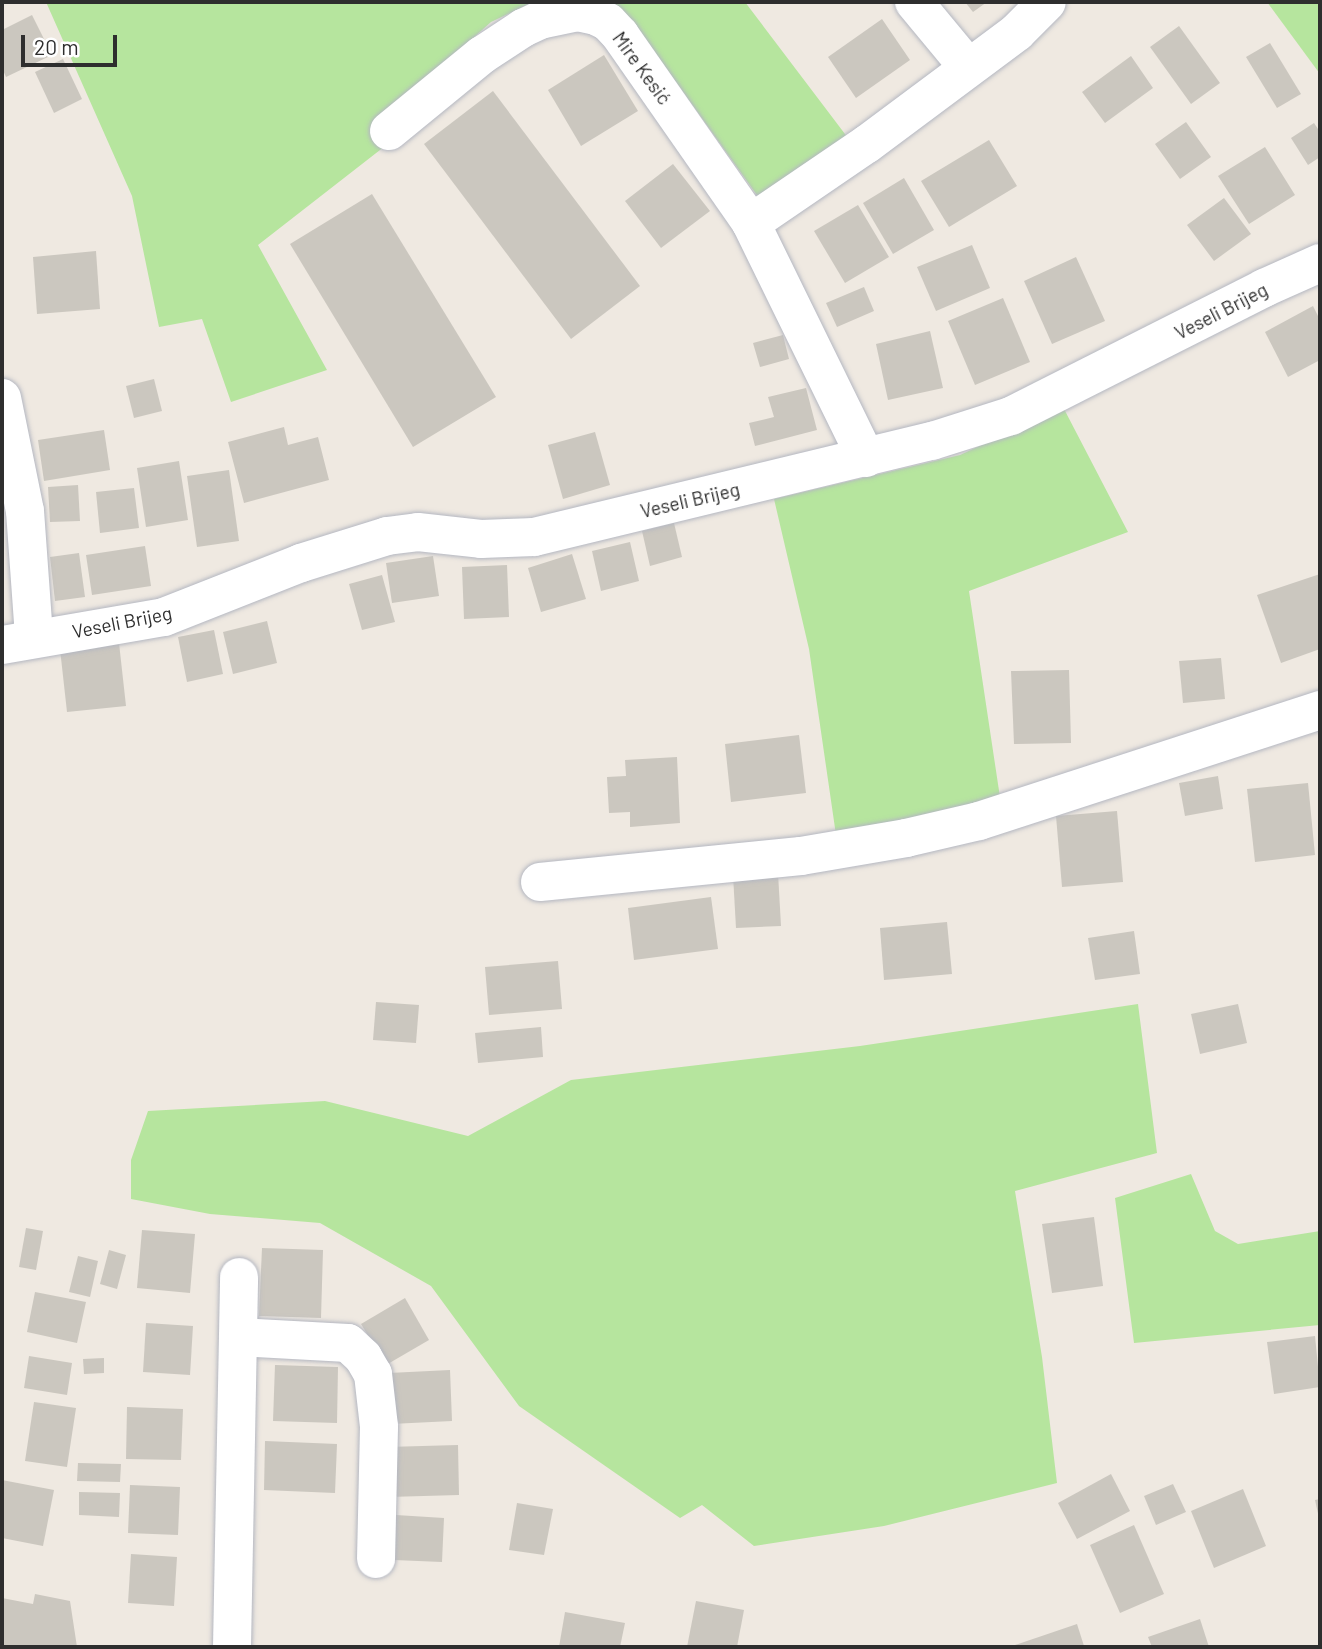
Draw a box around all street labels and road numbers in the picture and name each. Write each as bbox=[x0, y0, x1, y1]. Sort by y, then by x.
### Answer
street label: Mire Kesić bbox=[608, 27, 676, 109]
street label: Veseli Brijeg bbox=[1171, 278, 1271, 344]
street label: Veseli Brijeg bbox=[638, 478, 742, 522]
street label: Veseli Brijeg bbox=[70, 601, 174, 643]

